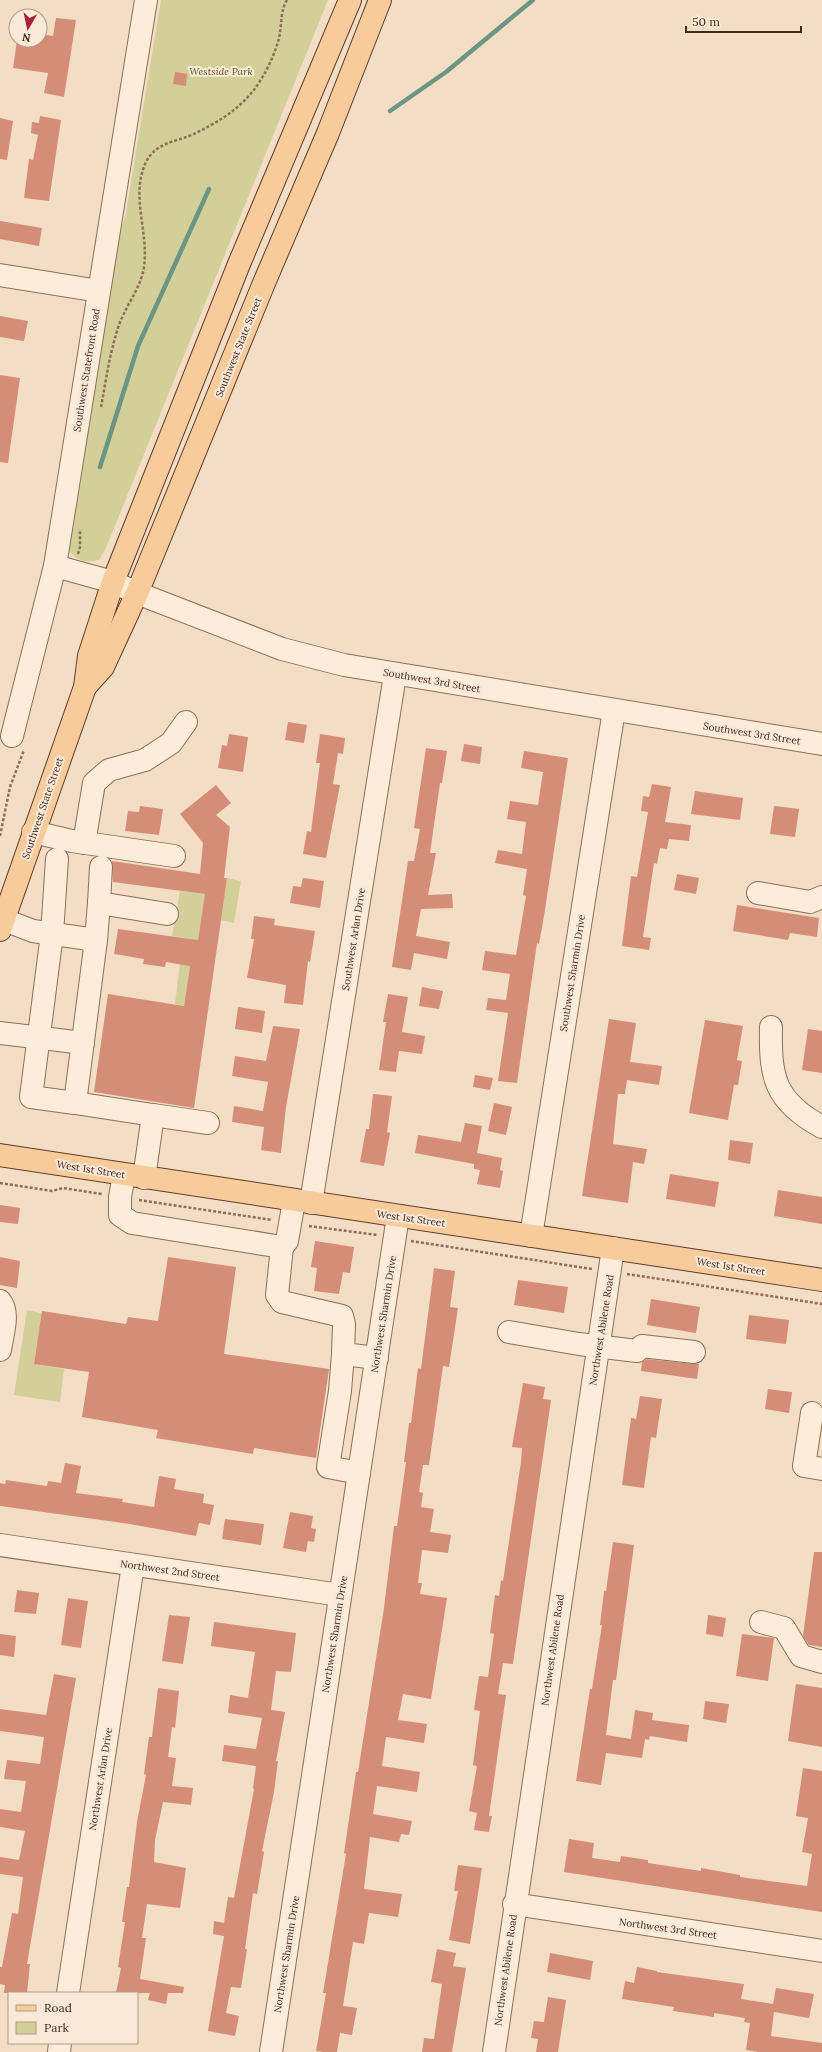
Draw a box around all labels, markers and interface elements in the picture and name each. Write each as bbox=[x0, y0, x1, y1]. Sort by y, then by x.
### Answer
north arrow bbox=[8, 8, 48, 48]
scale bar bbox=[686, 8, 801, 34]
text: 50 m bbox=[692, 14, 720, 29]
text: N bbox=[21, 30, 32, 45]
park label: Westside Park bbox=[189, 65, 253, 78]
street label: Southwest State Street bbox=[212, 295, 265, 399]
street label: Southwest Statefront Road bbox=[70, 307, 103, 433]
street label: Southwest 3rd Street bbox=[382, 666, 482, 695]
street label: Southwest 3rd Street bbox=[702, 719, 802, 748]
street label: Southwest State Street bbox=[19, 756, 66, 861]
street label: Southwest Arlan Drive bbox=[339, 886, 368, 991]
street label: Southwest Sharmin Drive bbox=[557, 913, 588, 1033]
street label: West 1st Street bbox=[56, 1158, 126, 1181]
street label: West 1st Street bbox=[376, 1207, 446, 1230]
street label: Northwest Sharmin Drive bbox=[368, 1254, 399, 1374]
street label: West 1st Street bbox=[696, 1255, 766, 1278]
street label: Northwest Abilene Road bbox=[586, 1274, 617, 1387]
street label: Northwest 2nd Street bbox=[119, 1557, 221, 1584]
street label: Northwest Sharmin Drive bbox=[319, 1574, 350, 1694]
street label: Northwest Abilene Road bbox=[538, 1594, 567, 1707]
street label: Northwest Arlan Drive bbox=[86, 1726, 115, 1832]
street label: Northwest Sharmin Drive bbox=[271, 1894, 302, 2014]
street label: Northwest Abilene Road bbox=[491, 1914, 520, 2027]
street label: Northwest 3rd Street bbox=[618, 1915, 718, 1942]
legend bbox=[8, 1992, 138, 2044]
text: Road bbox=[44, 2000, 72, 2015]
text: Park bbox=[44, 2020, 70, 2035]

